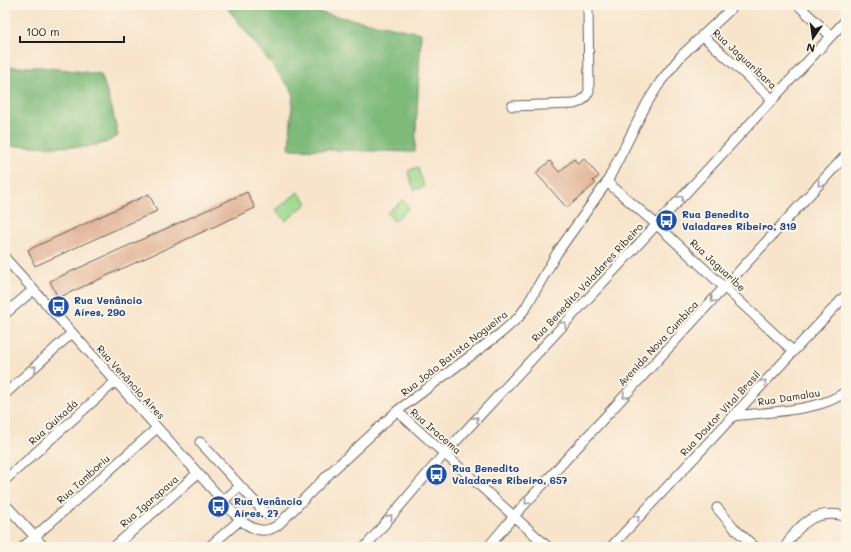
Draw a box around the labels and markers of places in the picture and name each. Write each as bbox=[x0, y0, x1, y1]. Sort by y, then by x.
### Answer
bus stop icon: Rua Benedito Valadares Ribeiro, 319 bbox=[654, 207, 680, 233]
place label: Rua Benedito Valadares Ribeiro, 319 bbox=[682, 207, 796, 233]
bus stop icon: Rua Venâncio Aíres, 290 bbox=[46, 293, 72, 319]
place label: Rua Venâncio Aíres, 290 bbox=[74, 293, 142, 319]
bus stop icon: Rua Benedito Valadares Ribeiro, 657 bbox=[423, 461, 449, 487]
place label: Rua Benedito Valadares Ribeiro, 657 bbox=[452, 461, 568, 487]
bus stop icon: Rua Venâncio Aíres, 27 bbox=[205, 494, 231, 520]
place label: Rua Venâncio Aíres, 27 bbox=[234, 494, 302, 520]

